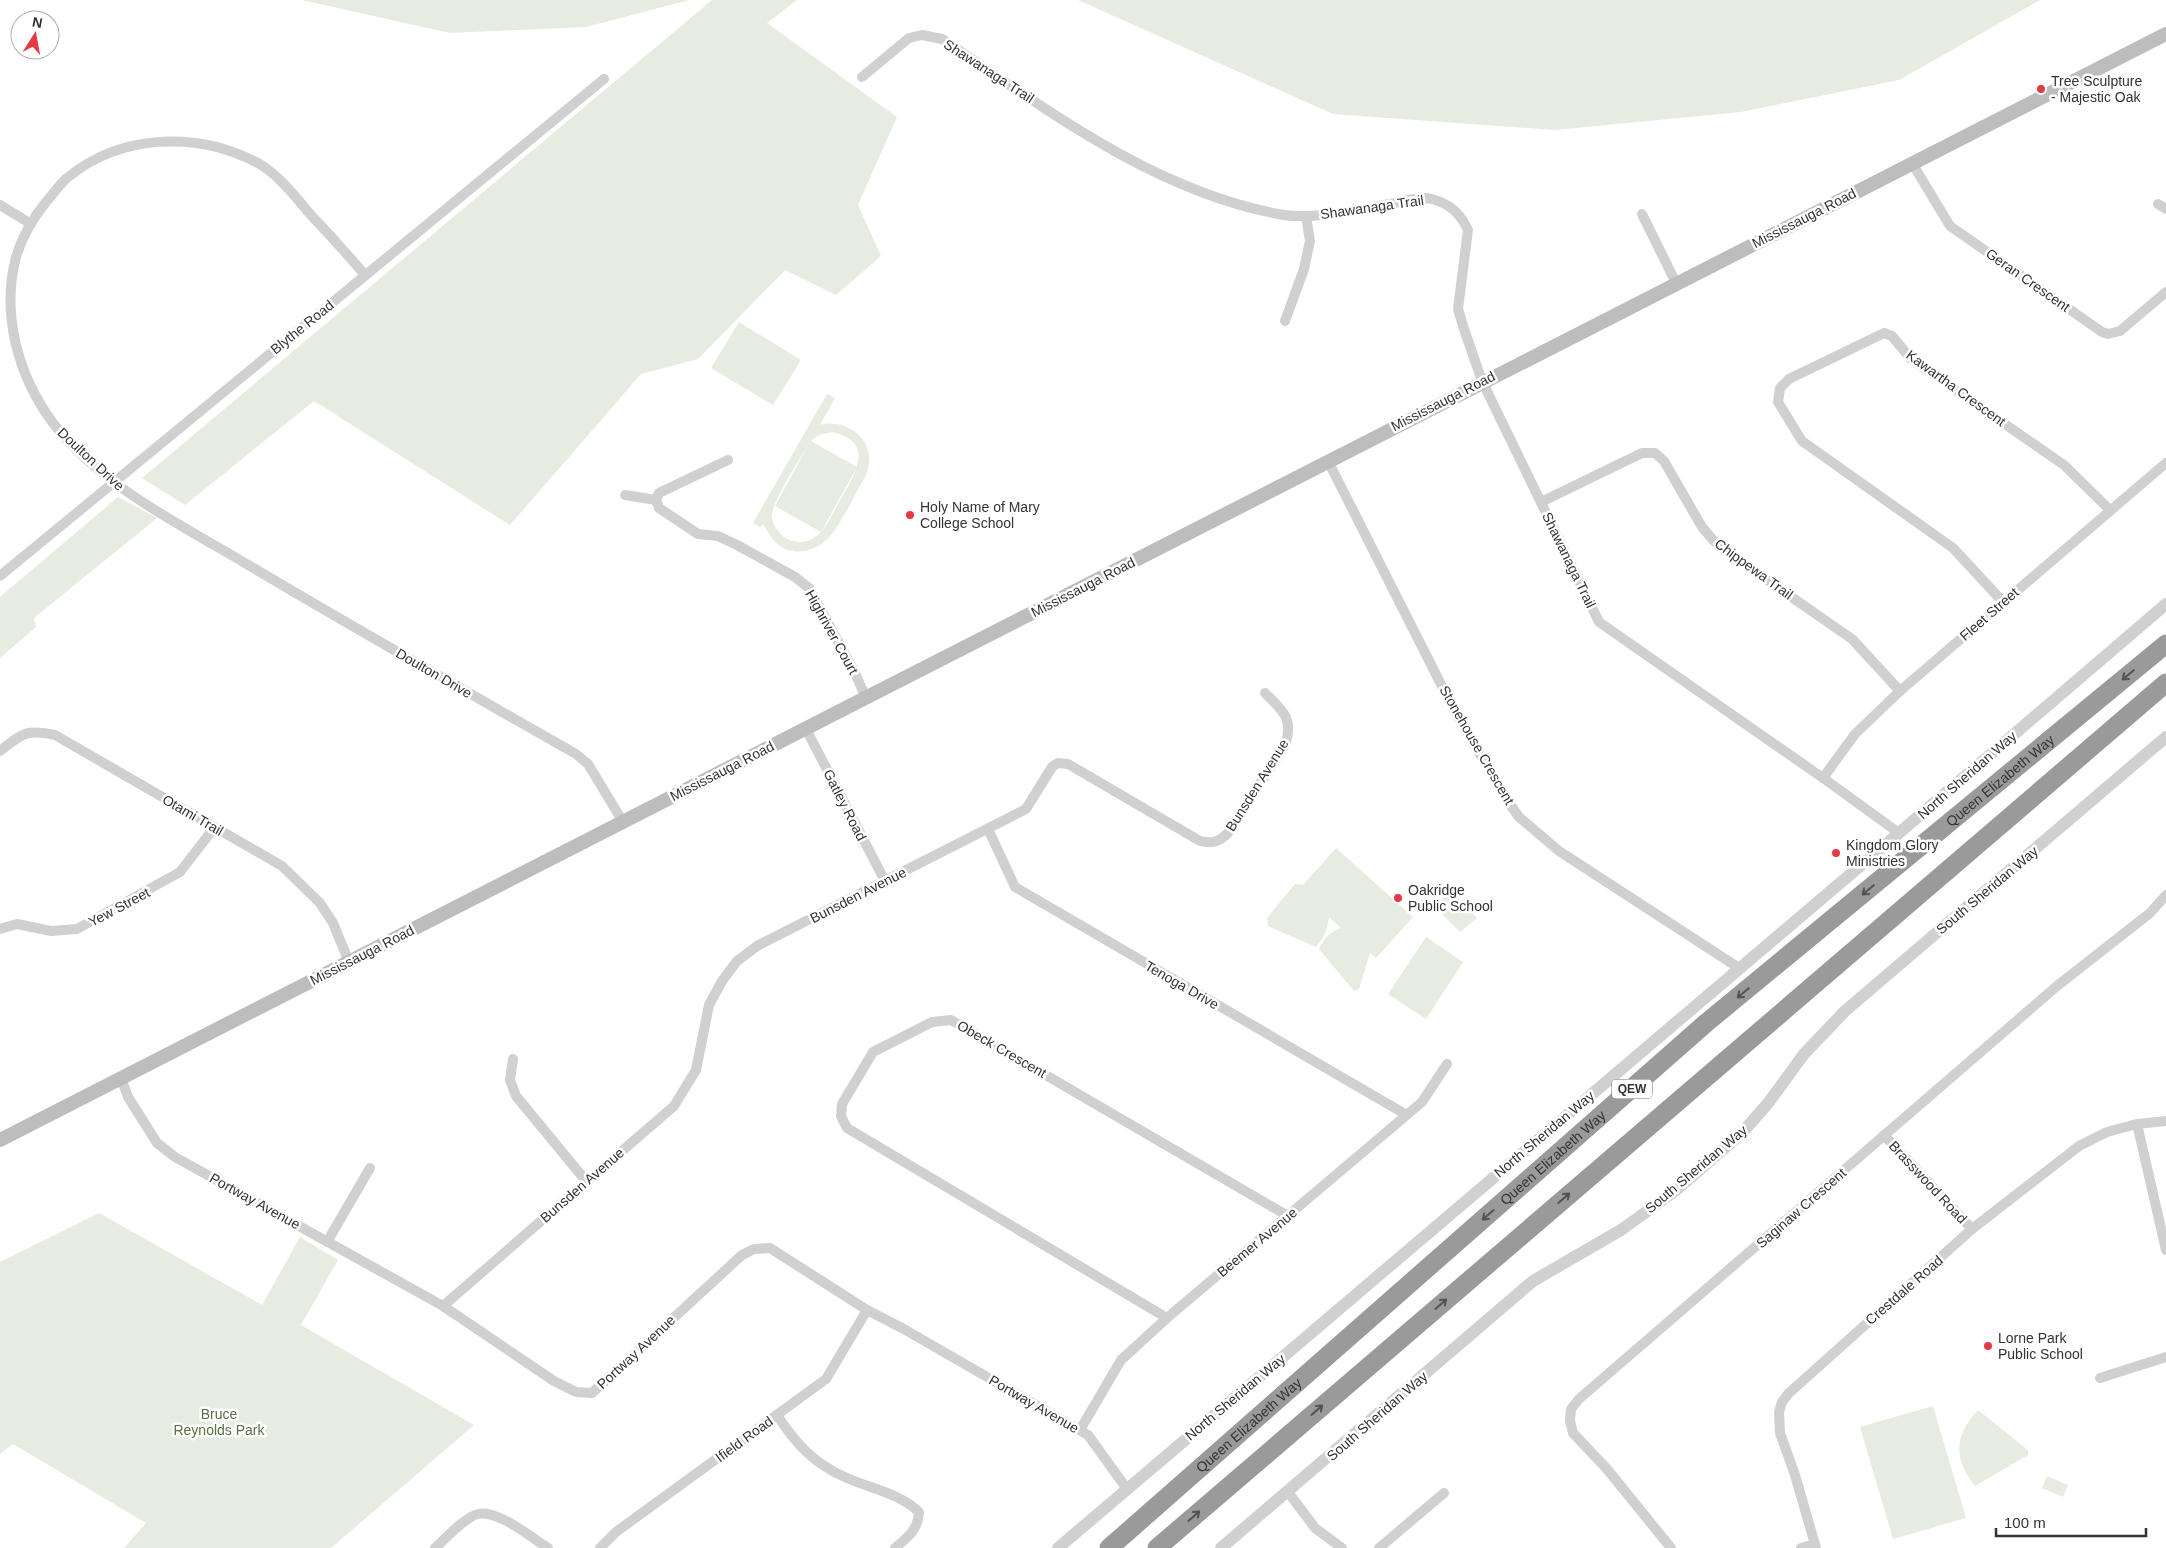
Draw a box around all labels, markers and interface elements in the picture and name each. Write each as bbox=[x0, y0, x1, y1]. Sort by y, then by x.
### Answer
north arrow bbox=[10, 10, 60, 60]
text: N bbox=[31, 13, 44, 31]
street label: Shawanaga Trail bbox=[941, 36, 1037, 106]
place label: Tree Sculpture - Majestic Oak bbox=[2051, 73, 2143, 105]
marker: Tree Sculpture - Majestic Oak bbox=[2035, 83, 2047, 95]
street label: Mississauga Road bbox=[1749, 185, 1859, 251]
street label: Shawanaga Trail bbox=[1319, 192, 1425, 222]
street label: Geran Crescent bbox=[1983, 245, 2073, 315]
street label: Blythe Road bbox=[267, 297, 337, 357]
street label: Kawartha Crescent bbox=[1903, 347, 2009, 430]
street label: Mississauga Road bbox=[1388, 368, 1498, 434]
street label: Doulton Drive bbox=[55, 424, 128, 494]
place label: Holy Name of Mary College School bbox=[920, 499, 1040, 531]
marker: Holy Name of Mary College School bbox=[904, 509, 916, 521]
street label: Shawanaga Trail bbox=[1539, 510, 1599, 610]
street label: Chippewa Trail bbox=[1712, 535, 1796, 603]
street label: Mississauga Road bbox=[1028, 554, 1138, 620]
street label: Fleet Street bbox=[1956, 584, 2022, 644]
street label: Highriver Court bbox=[802, 587, 862, 677]
street label: Doulton Drive bbox=[393, 645, 475, 701]
one-way arrow bbox=[2122, 669, 2135, 680]
street label: Stonehouse Crescent bbox=[1436, 683, 1518, 807]
street label: North Sheridan Way bbox=[1914, 728, 2020, 822]
street label: Queen Elizabeth Way bbox=[1943, 732, 2057, 830]
street label: Bunsden Avenue bbox=[1222, 736, 1292, 834]
street label: Mississauga Road bbox=[667, 738, 777, 804]
street label: Gatley Road bbox=[820, 767, 870, 843]
street label: Otami Trail bbox=[160, 791, 226, 839]
place label: Kingdom Glory Ministries bbox=[1846, 837, 1939, 869]
street label: South Sheridan Way bbox=[1933, 843, 2041, 937]
marker: Kingdom Glory Ministries bbox=[1830, 847, 1842, 859]
street label: Bunsden Avenue bbox=[807, 864, 909, 926]
place label: Oakridge Public School bbox=[1408, 882, 1493, 914]
street label: Yew Street bbox=[86, 884, 153, 930]
one-way arrow bbox=[1862, 884, 1875, 895]
marker: Oakridge Public School bbox=[1392, 892, 1404, 904]
street label: Mississauga Road bbox=[307, 922, 417, 988]
street label: Tenoga Drive bbox=[1142, 957, 1222, 1013]
one-way arrow bbox=[1736, 987, 1749, 999]
street label: Obeck Crescent bbox=[955, 1017, 1050, 1081]
road number: QEW bbox=[1612, 1080, 1652, 1098]
street label: North Sheridan Way bbox=[1491, 1088, 1597, 1180]
street label: Queen Elizabeth Way bbox=[1497, 1107, 1609, 1208]
street label: South Sheridan Way bbox=[1642, 1122, 1750, 1216]
street label: Brasswood Road bbox=[1886, 1138, 1970, 1226]
street label: Bunsden Avenue bbox=[537, 1144, 627, 1226]
street label: Saginaw Crescent bbox=[1753, 1165, 1849, 1251]
street label: Portway Avenue bbox=[207, 1170, 303, 1233]
one-way arrow bbox=[1557, 1193, 1570, 1204]
street label: Beemer Avenue bbox=[1214, 1204, 1300, 1280]
one-way arrow bbox=[1482, 1209, 1495, 1221]
street label: Crestdale Road bbox=[1862, 1252, 1946, 1328]
one-way arrow bbox=[1434, 1299, 1447, 1310]
street label: Portway Avenue bbox=[594, 1312, 679, 1392]
place label: Lorne Park Public School bbox=[1998, 1330, 2083, 1362]
marker: Lorne Park Public School bbox=[1982, 1340, 1994, 1352]
street label: North Sheridan Way bbox=[1182, 1351, 1288, 1443]
street label: South Sheridan Way bbox=[1323, 1368, 1431, 1464]
street label: Portway Avenue bbox=[986, 1372, 1082, 1436]
street label: Queen Elizabeth Way bbox=[1193, 1375, 1305, 1476]
one-way arrow bbox=[1311, 1405, 1324, 1416]
park label: Bruce Reynolds Park bbox=[173, 1406, 266, 1438]
street label: Ifield Road bbox=[712, 1413, 776, 1465]
scale bar bbox=[1996, 1506, 2146, 1538]
one-way arrow bbox=[1188, 1511, 1201, 1522]
text: 100 m bbox=[2004, 1514, 2046, 1531]

